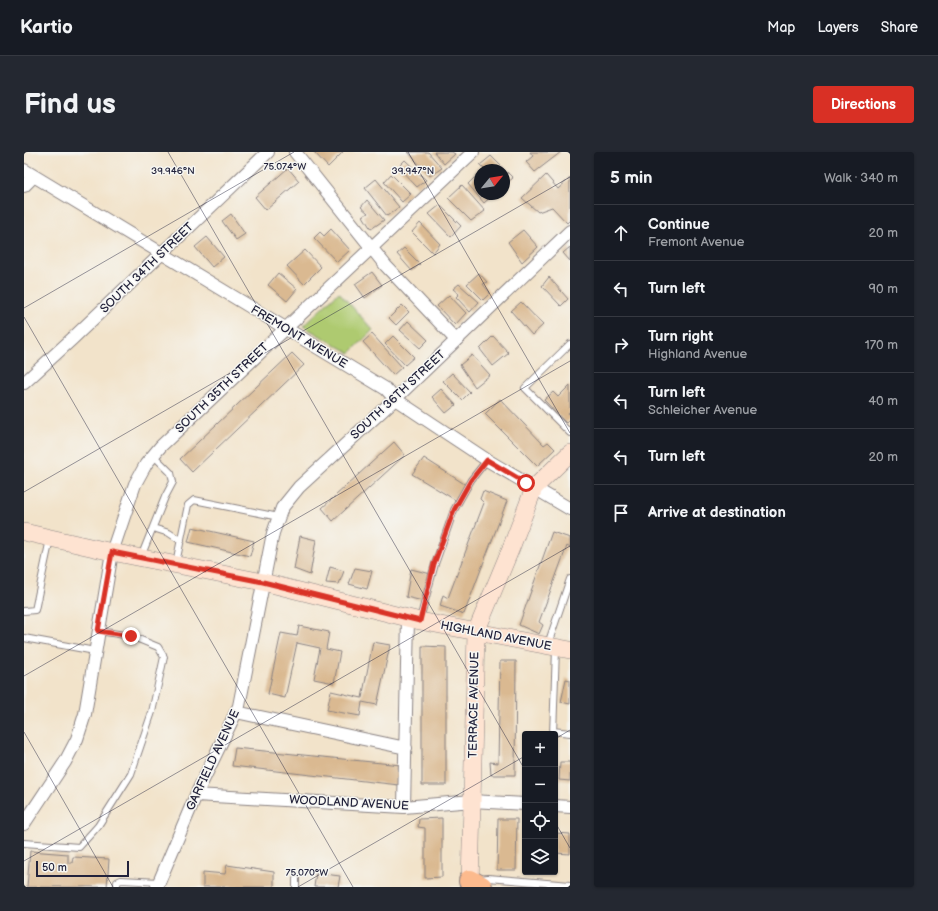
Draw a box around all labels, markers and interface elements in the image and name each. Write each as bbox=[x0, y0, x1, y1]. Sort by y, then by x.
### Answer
text: Kartio bbox=[20, 16, 73, 39]
text: Map bbox=[767, 19, 795, 36]
text: Layers bbox=[817, 19, 859, 36]
text: Share bbox=[881, 19, 918, 36]
button: Directions bbox=[813, 86, 914, 123]
text: Find us bbox=[24, 88, 116, 121]
text: 75.074°W bbox=[264, 161, 306, 173]
north arrow bbox=[474, 164, 510, 200]
text: 39.946°N bbox=[151, 165, 195, 177]
text: 39.947°N bbox=[392, 165, 434, 177]
text: 5 min bbox=[610, 168, 653, 188]
text: Walk · 340 m bbox=[824, 170, 898, 186]
text: Continue bbox=[648, 215, 710, 234]
street label: SOUTH 34TH STREET bbox=[97, 219, 197, 316]
icon: ahead bbox=[610, 222, 632, 244]
text: 20 m bbox=[868, 225, 898, 241]
text: Fremont Avenue bbox=[648, 234, 745, 250]
icon: left bbox=[610, 278, 632, 300]
text: Turn left bbox=[648, 279, 705, 298]
text: 90 m bbox=[869, 281, 898, 297]
street label: FREMONT AVENUE bbox=[248, 302, 350, 372]
text: Turn right bbox=[648, 327, 713, 346]
icon: right bbox=[610, 334, 632, 356]
text: 170 m bbox=[865, 337, 898, 353]
street label: SOUTH 35TH STREET bbox=[172, 339, 272, 436]
text: Highland Avenue bbox=[648, 346, 747, 362]
street label: SOUTH 36TH STREET bbox=[348, 347, 449, 443]
text: Turn left bbox=[648, 383, 705, 402]
icon: left bbox=[610, 390, 632, 412]
text: 40 m bbox=[868, 393, 898, 409]
text: Schleicher Avenue bbox=[648, 402, 757, 418]
icon: left bbox=[610, 446, 632, 468]
text: Turn left bbox=[648, 447, 705, 466]
text: 20 m bbox=[868, 449, 898, 465]
route start bbox=[517, 474, 535, 492]
icon: arrive bbox=[610, 502, 632, 524]
text: Arrive at destination bbox=[648, 503, 786, 522]
street label: HIGHLAND AVENUE bbox=[439, 618, 553, 654]
route end bbox=[122, 627, 140, 645]
street label: TERRACE AVENUE bbox=[466, 652, 482, 758]
street label: GARFIELD AVENUE bbox=[183, 707, 243, 813]
map controls bbox=[522, 731, 558, 875]
button: + bbox=[522, 731, 558, 767]
button: − bbox=[522, 767, 558, 803]
street label: WOODLAND AVENUE bbox=[289, 792, 409, 814]
button: locate bbox=[522, 803, 558, 839]
button: layers bbox=[522, 839, 558, 875]
scale bar bbox=[36, 859, 129, 878]
text: 50 m bbox=[42, 861, 67, 874]
text: 75.070°W bbox=[286, 867, 328, 879]

